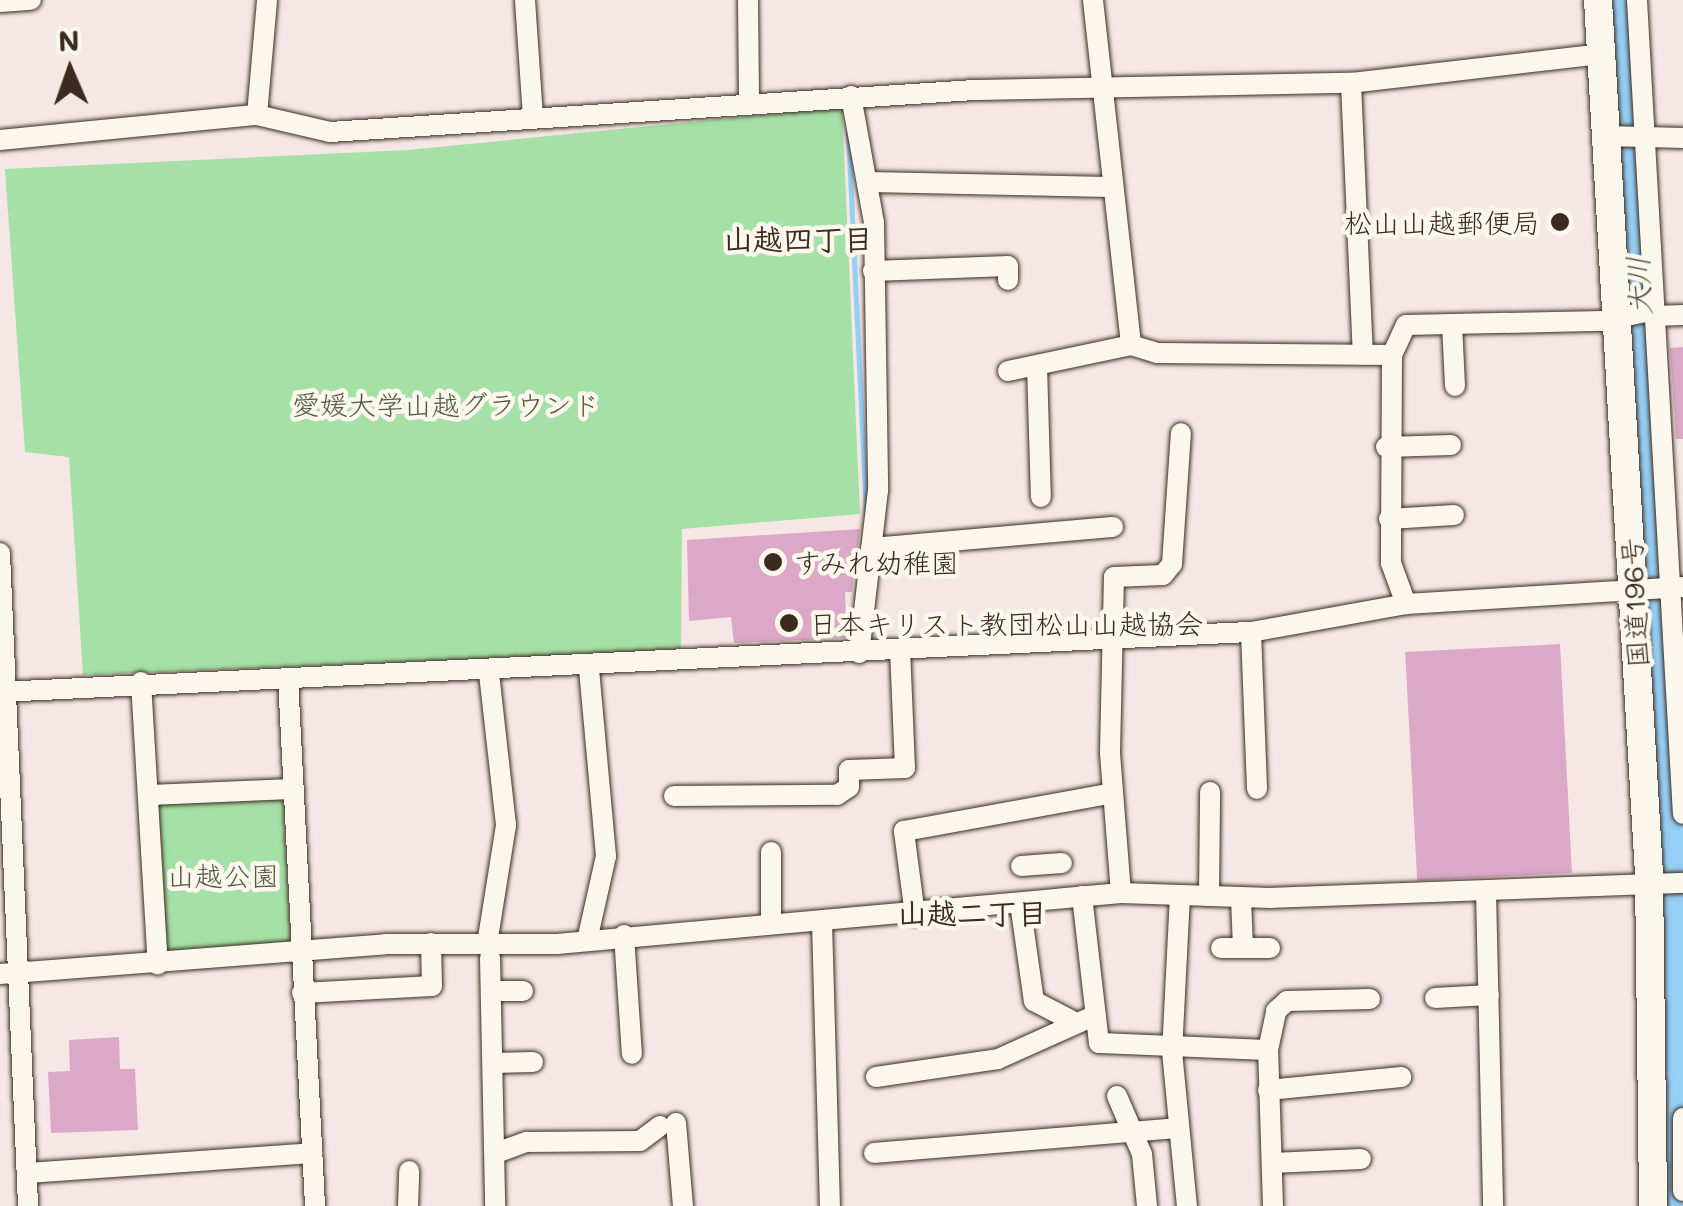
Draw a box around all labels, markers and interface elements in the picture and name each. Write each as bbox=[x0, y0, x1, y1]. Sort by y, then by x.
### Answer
north arrow bbox=[20, 20, 120, 120]
text: N bbox=[58, 22, 80, 58]
place label: 松山山越郵便局 bbox=[1344, 205, 1540, 239]
marker: 松山山越郵便局 bbox=[1549, 211, 1571, 233]
district label: 山越四丁目 bbox=[723, 220, 873, 256]
water label: 大川 bbox=[1618, 255, 1658, 317]
park label: 愛媛大学山越グラウンド bbox=[292, 387, 600, 421]
street label: 国道196号 bbox=[1614, 537, 1654, 669]
place label: すみれ幼稚園 bbox=[793, 545, 961, 579]
marker: すみれ幼稚園 bbox=[762, 551, 784, 573]
place label: 日本キリスト教団松山山越協会 bbox=[809, 606, 1201, 640]
marker: 日本キリスト教団松山山越協会 bbox=[778, 612, 800, 634]
park label: 山越公園 bbox=[167, 858, 279, 892]
district label: 山越二丁目 bbox=[897, 894, 1047, 930]

